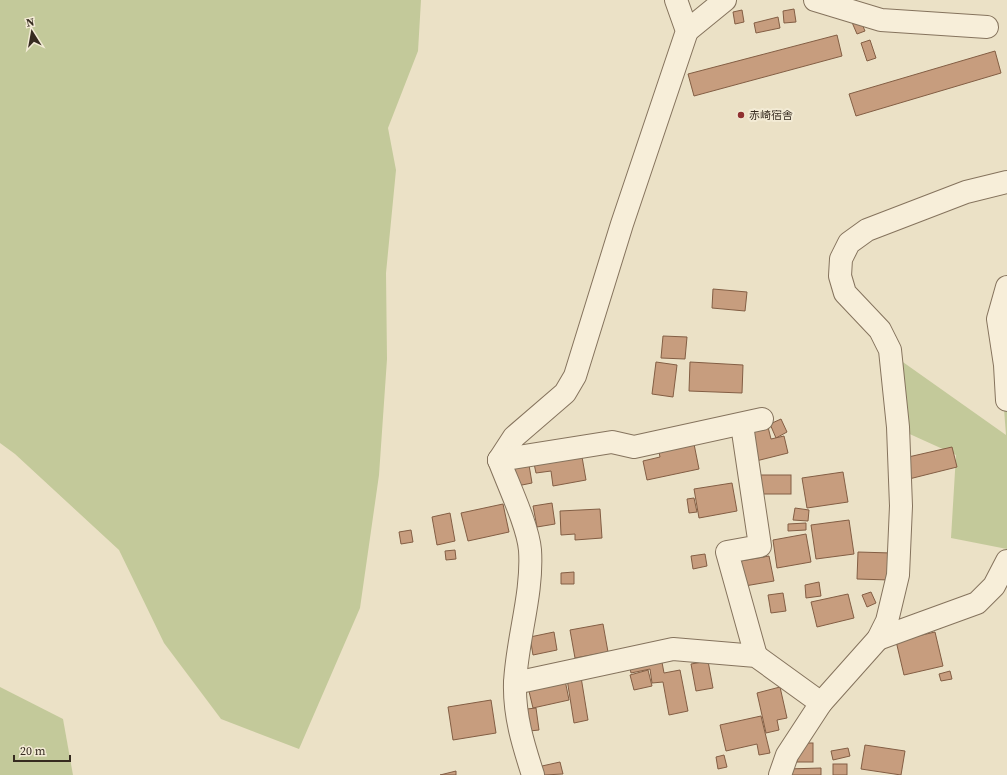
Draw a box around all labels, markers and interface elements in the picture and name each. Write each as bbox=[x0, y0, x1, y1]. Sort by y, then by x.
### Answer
north arrow bbox=[12, 12, 52, 52]
text: N bbox=[25, 15, 36, 31]
place label: 赤崎宿舎 bbox=[749, 108, 793, 123]
marker: 赤崎宿舎 bbox=[736, 110, 746, 120]
scale bar bbox=[14, 737, 70, 763]
text: 20 m bbox=[20, 743, 46, 759]

